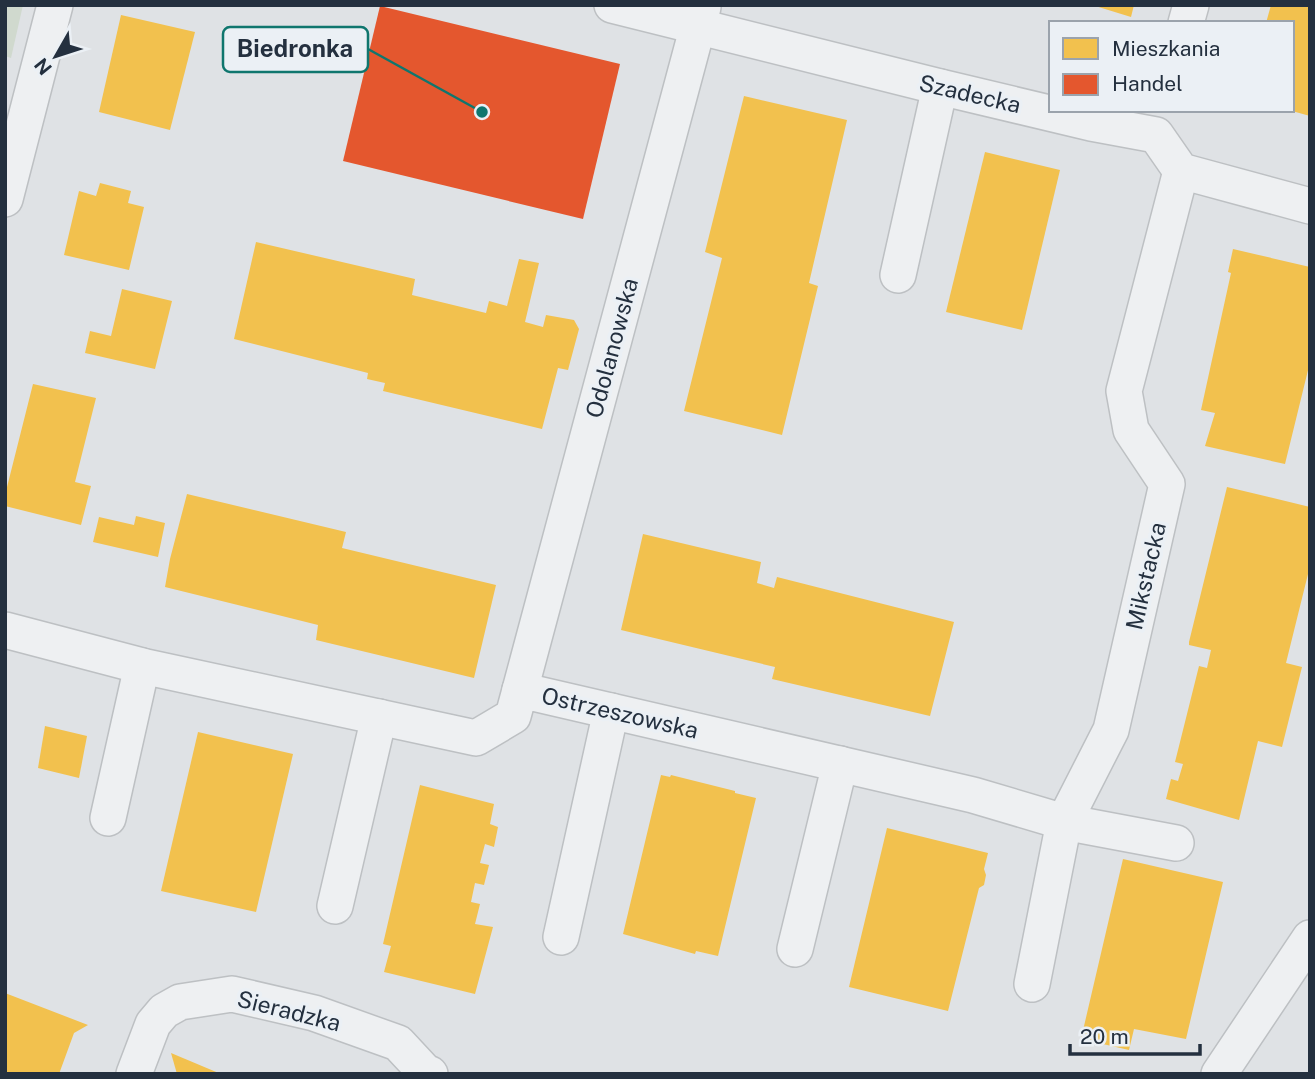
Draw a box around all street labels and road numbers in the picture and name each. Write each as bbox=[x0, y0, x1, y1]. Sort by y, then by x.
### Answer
street label: Szadecka bbox=[917, 69, 1024, 118]
street label: Odolanowska bbox=[580, 275, 643, 421]
street label: Mikstacka bbox=[1120, 520, 1171, 632]
street label: Ostrzeszowska bbox=[539, 681, 701, 744]
street label: Sieradzka bbox=[235, 985, 344, 1036]

